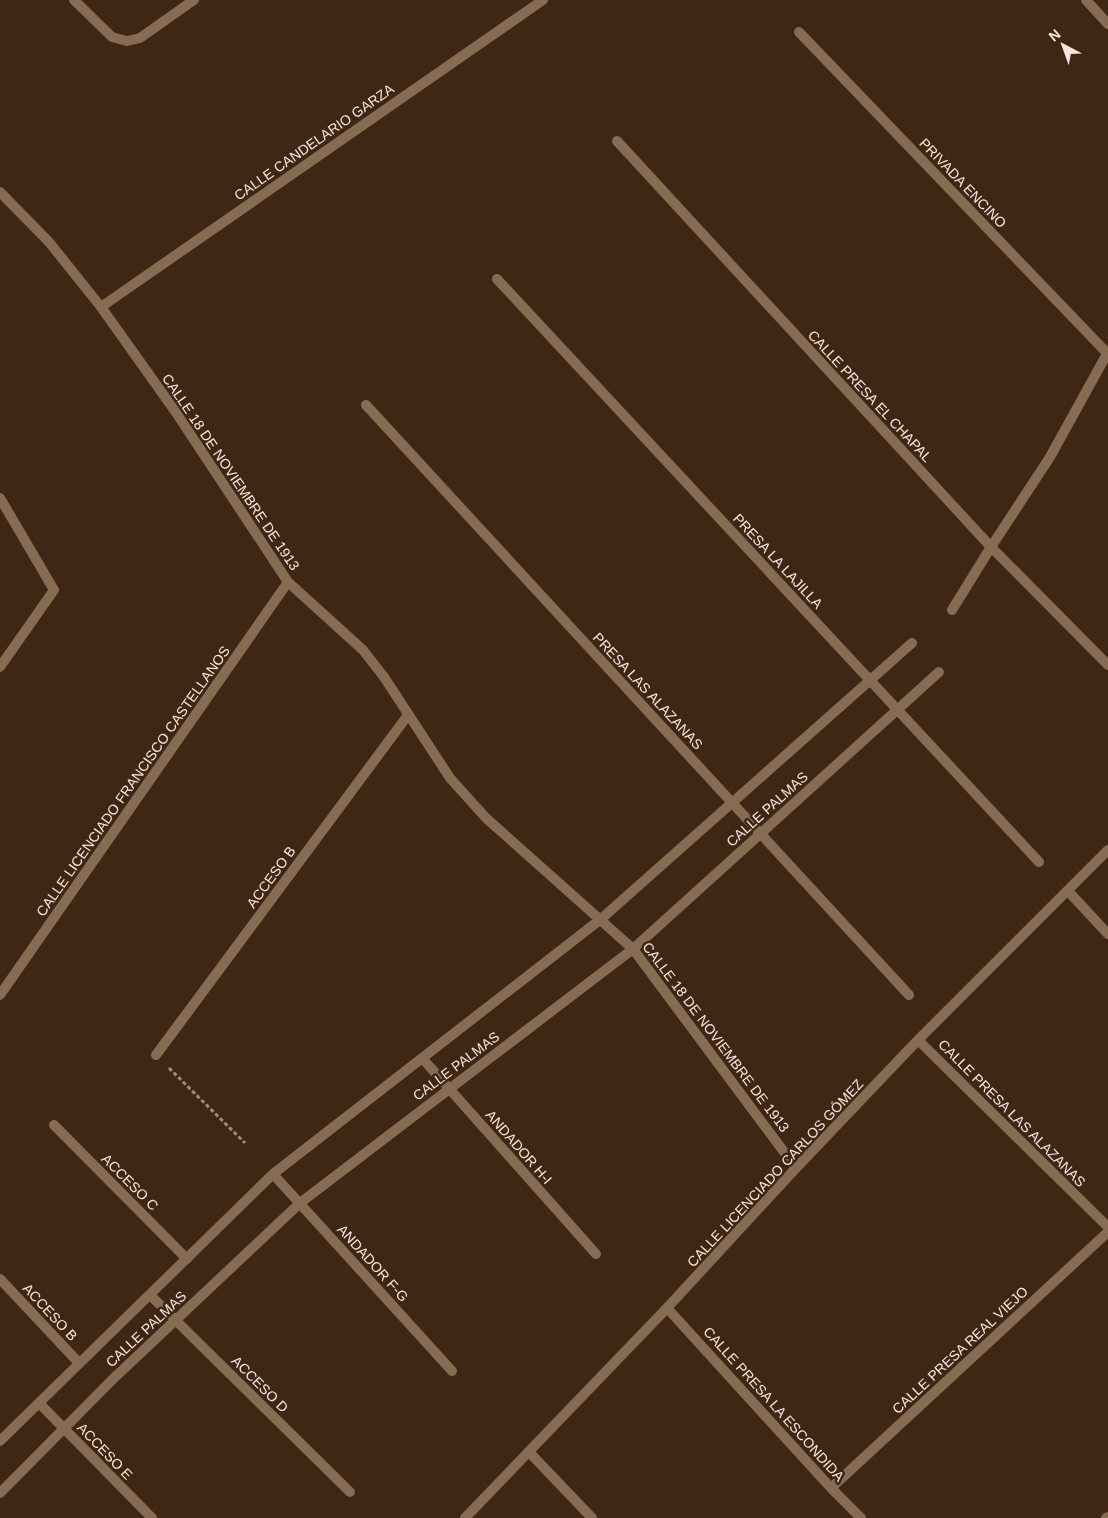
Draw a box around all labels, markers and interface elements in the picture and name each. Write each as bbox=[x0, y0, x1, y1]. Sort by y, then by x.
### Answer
north arrow bbox=[1038, 20, 1088, 70]
text: N bbox=[1045, 26, 1064, 45]
street label: CALLE CANDELARIO GARZA bbox=[231, 80, 398, 203]
street label: PRIVADA ENCINO bbox=[916, 135, 1010, 231]
street label: CALLE PRESA EL CHAPAL bbox=[805, 327, 935, 465]
street label: CALLE 18 DE NOVIEMBRE DE 1913 bbox=[159, 371, 303, 573]
street label: PRESA LA LAJILLA bbox=[730, 510, 826, 612]
street label: PRESA LAS ALAZANAS bbox=[590, 629, 706, 753]
street label: CALLE LICENCIADO FRANCISCO CASTELLANOS bbox=[33, 643, 233, 919]
street label: CALLE PALMAS bbox=[723, 768, 811, 850]
street label: ACCESO B bbox=[243, 843, 299, 911]
street label: CALLE 18 DE NOVIEMBRE DE 1913 bbox=[639, 939, 793, 1135]
street label: CALLE PALMAS bbox=[410, 1028, 502, 1104]
street label: CALLE PRESA LAS ALAZANAS bbox=[935, 1036, 1089, 1190]
street label: CALLE LICENCIADO CARLOS GÓMEZ bbox=[684, 1076, 867, 1270]
street label: ANDADOR H-I bbox=[483, 1107, 555, 1187]
street label: ACCESO C bbox=[98, 1150, 162, 1214]
street label: ANDADOR F-G bbox=[334, 1221, 412, 1305]
street label: ACCESO B bbox=[19, 1280, 81, 1344]
street label: CALLE PRESA REAL VIEJO bbox=[889, 1283, 1031, 1417]
street label: CALLE PALMAS bbox=[103, 1288, 189, 1370]
street label: CALLE PRESA LA ESCONDIDA bbox=[700, 1323, 848, 1485]
street label: ACCESO D bbox=[228, 1352, 292, 1416]
street label: ACCESO E bbox=[74, 1419, 136, 1483]

